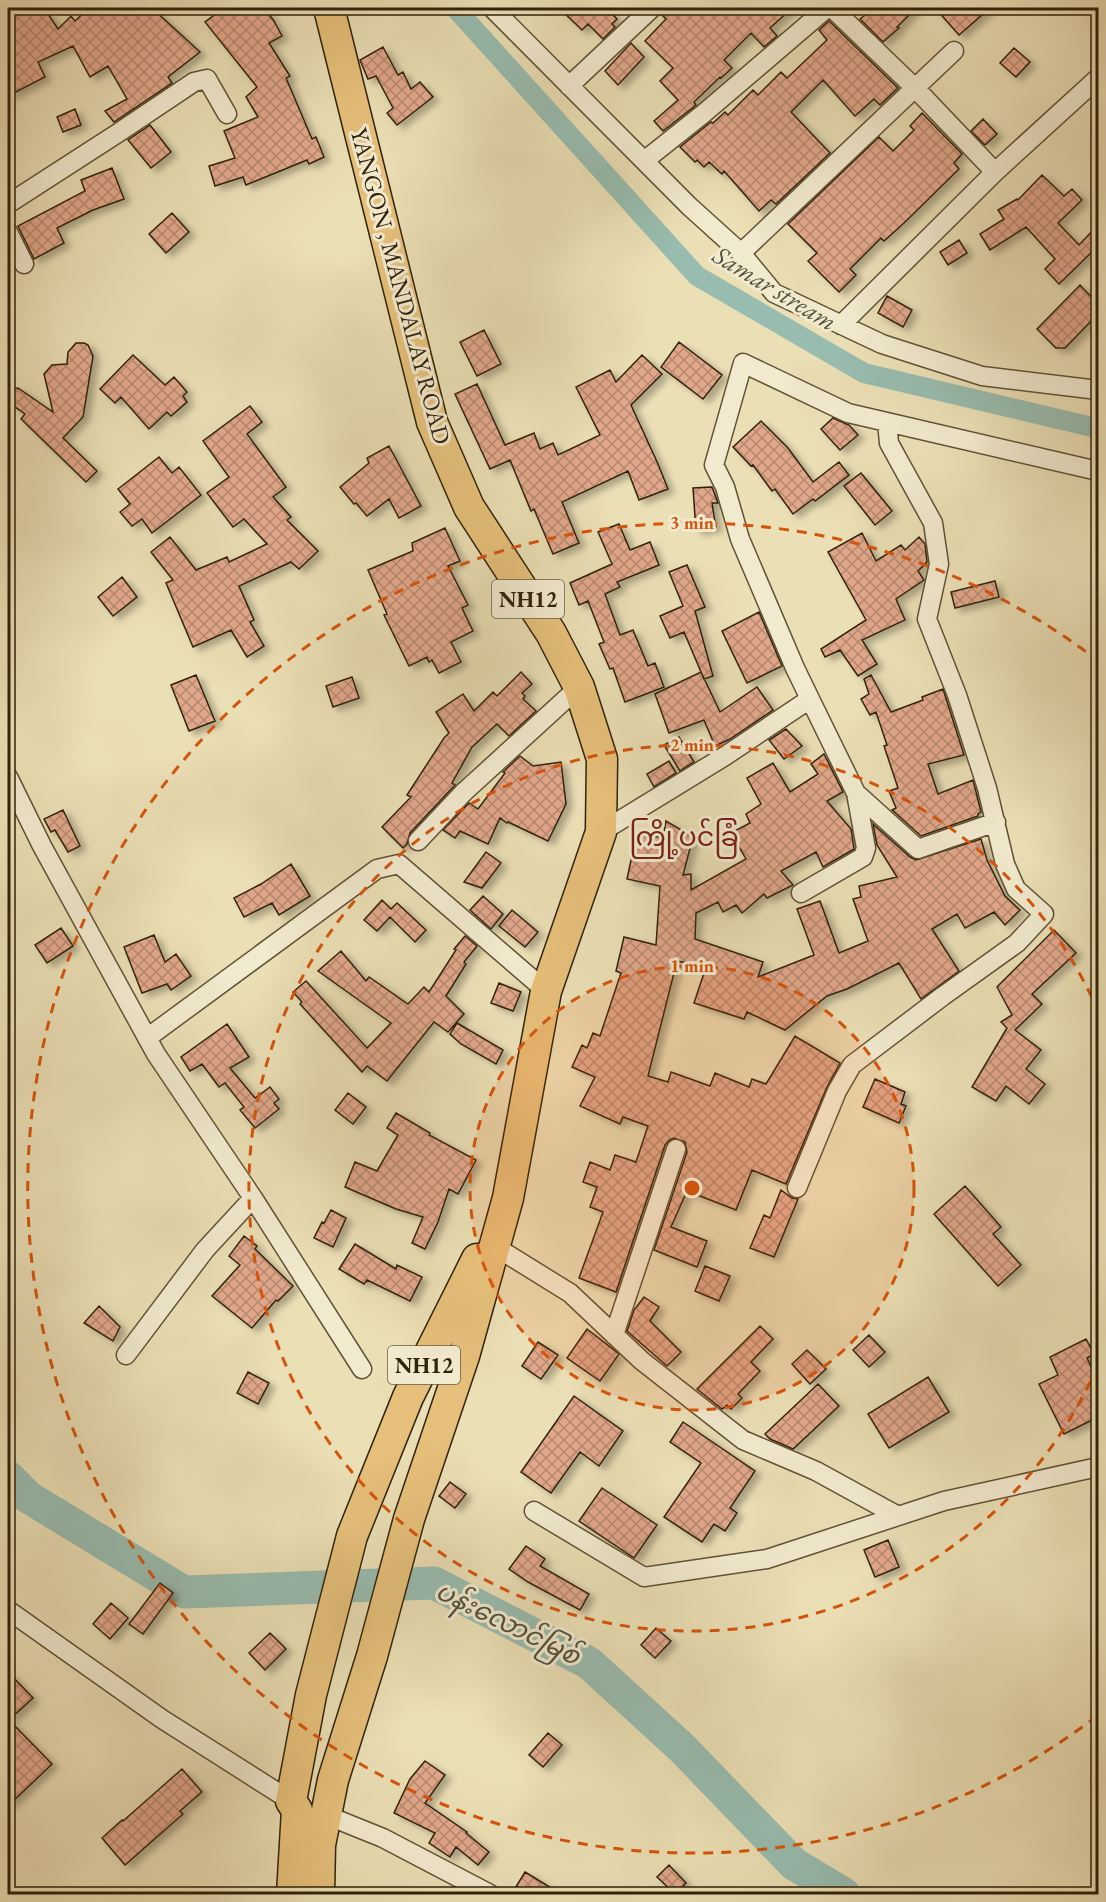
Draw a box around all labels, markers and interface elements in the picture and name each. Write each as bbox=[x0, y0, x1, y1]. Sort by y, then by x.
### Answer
street label: YANGON , MANDALAY ROAD bbox=[344, 124, 458, 448]
water label: Samar stream bbox=[706, 237, 843, 338]
text: 3 min bbox=[670, 511, 714, 534]
road number: NH12 bbox=[492, 580, 564, 618]
text: 2 min bbox=[670, 733, 714, 756]
district label: ကြို့ပင်ခြံ bbox=[629, 818, 739, 859]
text: 1 min bbox=[670, 954, 714, 977]
centre of rings bbox=[682, 1178, 702, 1198]
road number: NH12 bbox=[388, 1346, 460, 1384]
water label: ပန်းလောင်မြစ် bbox=[428, 1573, 588, 1678]

